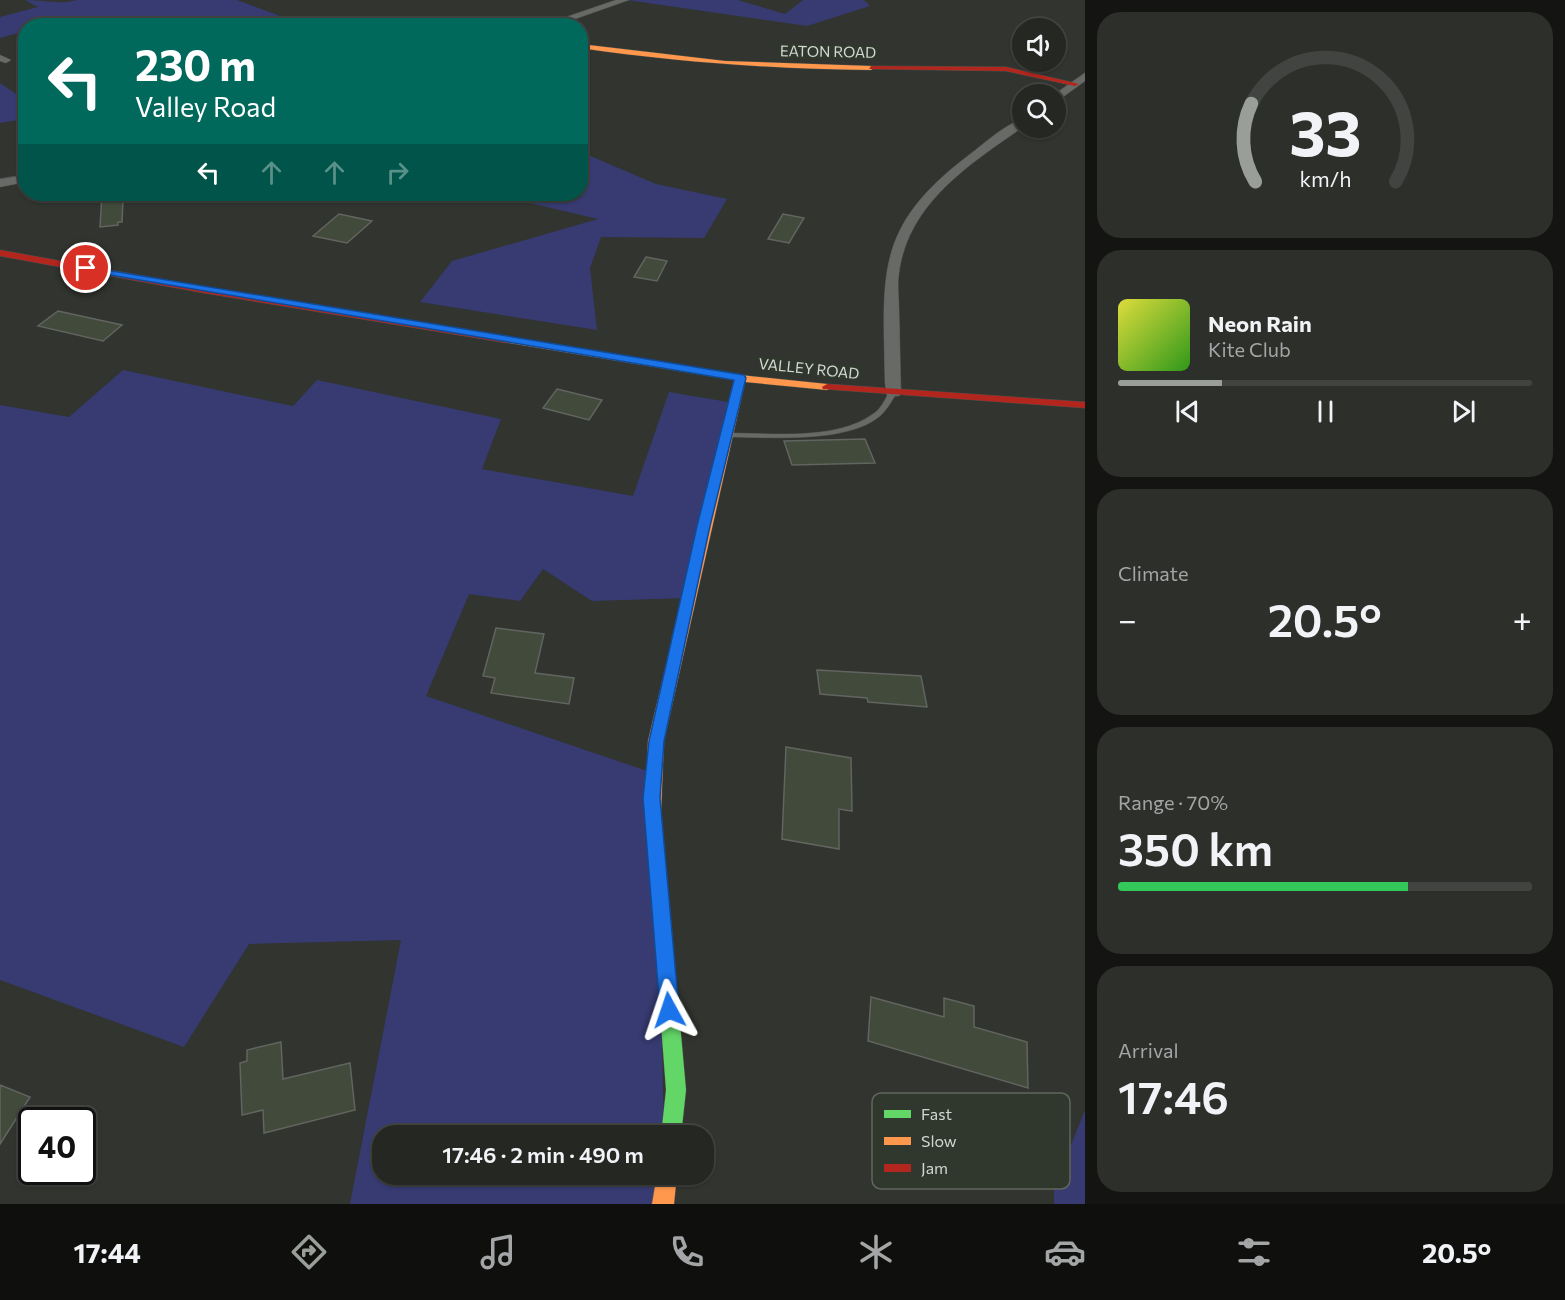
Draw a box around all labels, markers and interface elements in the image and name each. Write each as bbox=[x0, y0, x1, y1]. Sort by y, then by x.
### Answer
map controls bbox=[1012, 18, 1066, 138]
button: sound bbox=[1012, 18, 1066, 72]
text: 230 m bbox=[135, 38, 256, 90]
street label: EATON ROAD bbox=[780, 41, 876, 61]
icon: left bbox=[36, 42, 114, 120]
button: search bbox=[1012, 84, 1066, 138]
text: Valley Road bbox=[135, 90, 276, 123]
text: 33 bbox=[1289, 93, 1361, 169]
icon: left bbox=[192, 156, 225, 189]
icon: ahead bbox=[255, 156, 288, 189]
icon: ahead bbox=[318, 156, 351, 189]
icon: right bbox=[381, 156, 414, 189]
text: km/h bbox=[1299, 166, 1351, 192]
pin bbox=[60, 242, 111, 293]
icon: arrive bbox=[69, 251, 102, 284]
text: Neon Rain bbox=[1208, 310, 1312, 337]
text: Kite Club bbox=[1208, 337, 1291, 361]
street label: VALLEY ROAD bbox=[758, 354, 860, 382]
icon: previous bbox=[1171, 395, 1204, 428]
icon: pause bbox=[1309, 395, 1342, 428]
icon: next bbox=[1447, 395, 1480, 428]
text: Climate bbox=[1118, 561, 1188, 585]
text: 20.5° bbox=[1268, 591, 1382, 646]
text: − bbox=[1118, 598, 1137, 639]
text: + bbox=[1513, 598, 1532, 639]
text: Range · 70% bbox=[1118, 790, 1228, 814]
text: 350 km bbox=[1118, 820, 1273, 875]
position arrow bbox=[637, 978, 701, 1042]
text: Arrival bbox=[1118, 1038, 1179, 1062]
text: 17:46 bbox=[1118, 1068, 1229, 1123]
legend bbox=[872, 1093, 1070, 1189]
text: Fast bbox=[921, 1104, 952, 1123]
speed limit sign: 40 bbox=[18, 1107, 96, 1185]
text: Slow bbox=[921, 1131, 957, 1150]
text: 17:46 · 2 min · 490 m bbox=[442, 1141, 644, 1168]
text: Jam bbox=[921, 1158, 948, 1177]
icon: directions bbox=[288, 1231, 330, 1273]
icon: music bbox=[477, 1231, 519, 1273]
icon: phone bbox=[666, 1231, 708, 1273]
icon: climate bbox=[855, 1231, 897, 1273]
icon: car bbox=[1044, 1231, 1086, 1273]
icon: filters bbox=[1233, 1231, 1275, 1273]
text: 17:44 bbox=[74, 1236, 141, 1269]
text: 20.5° bbox=[1422, 1236, 1491, 1269]

